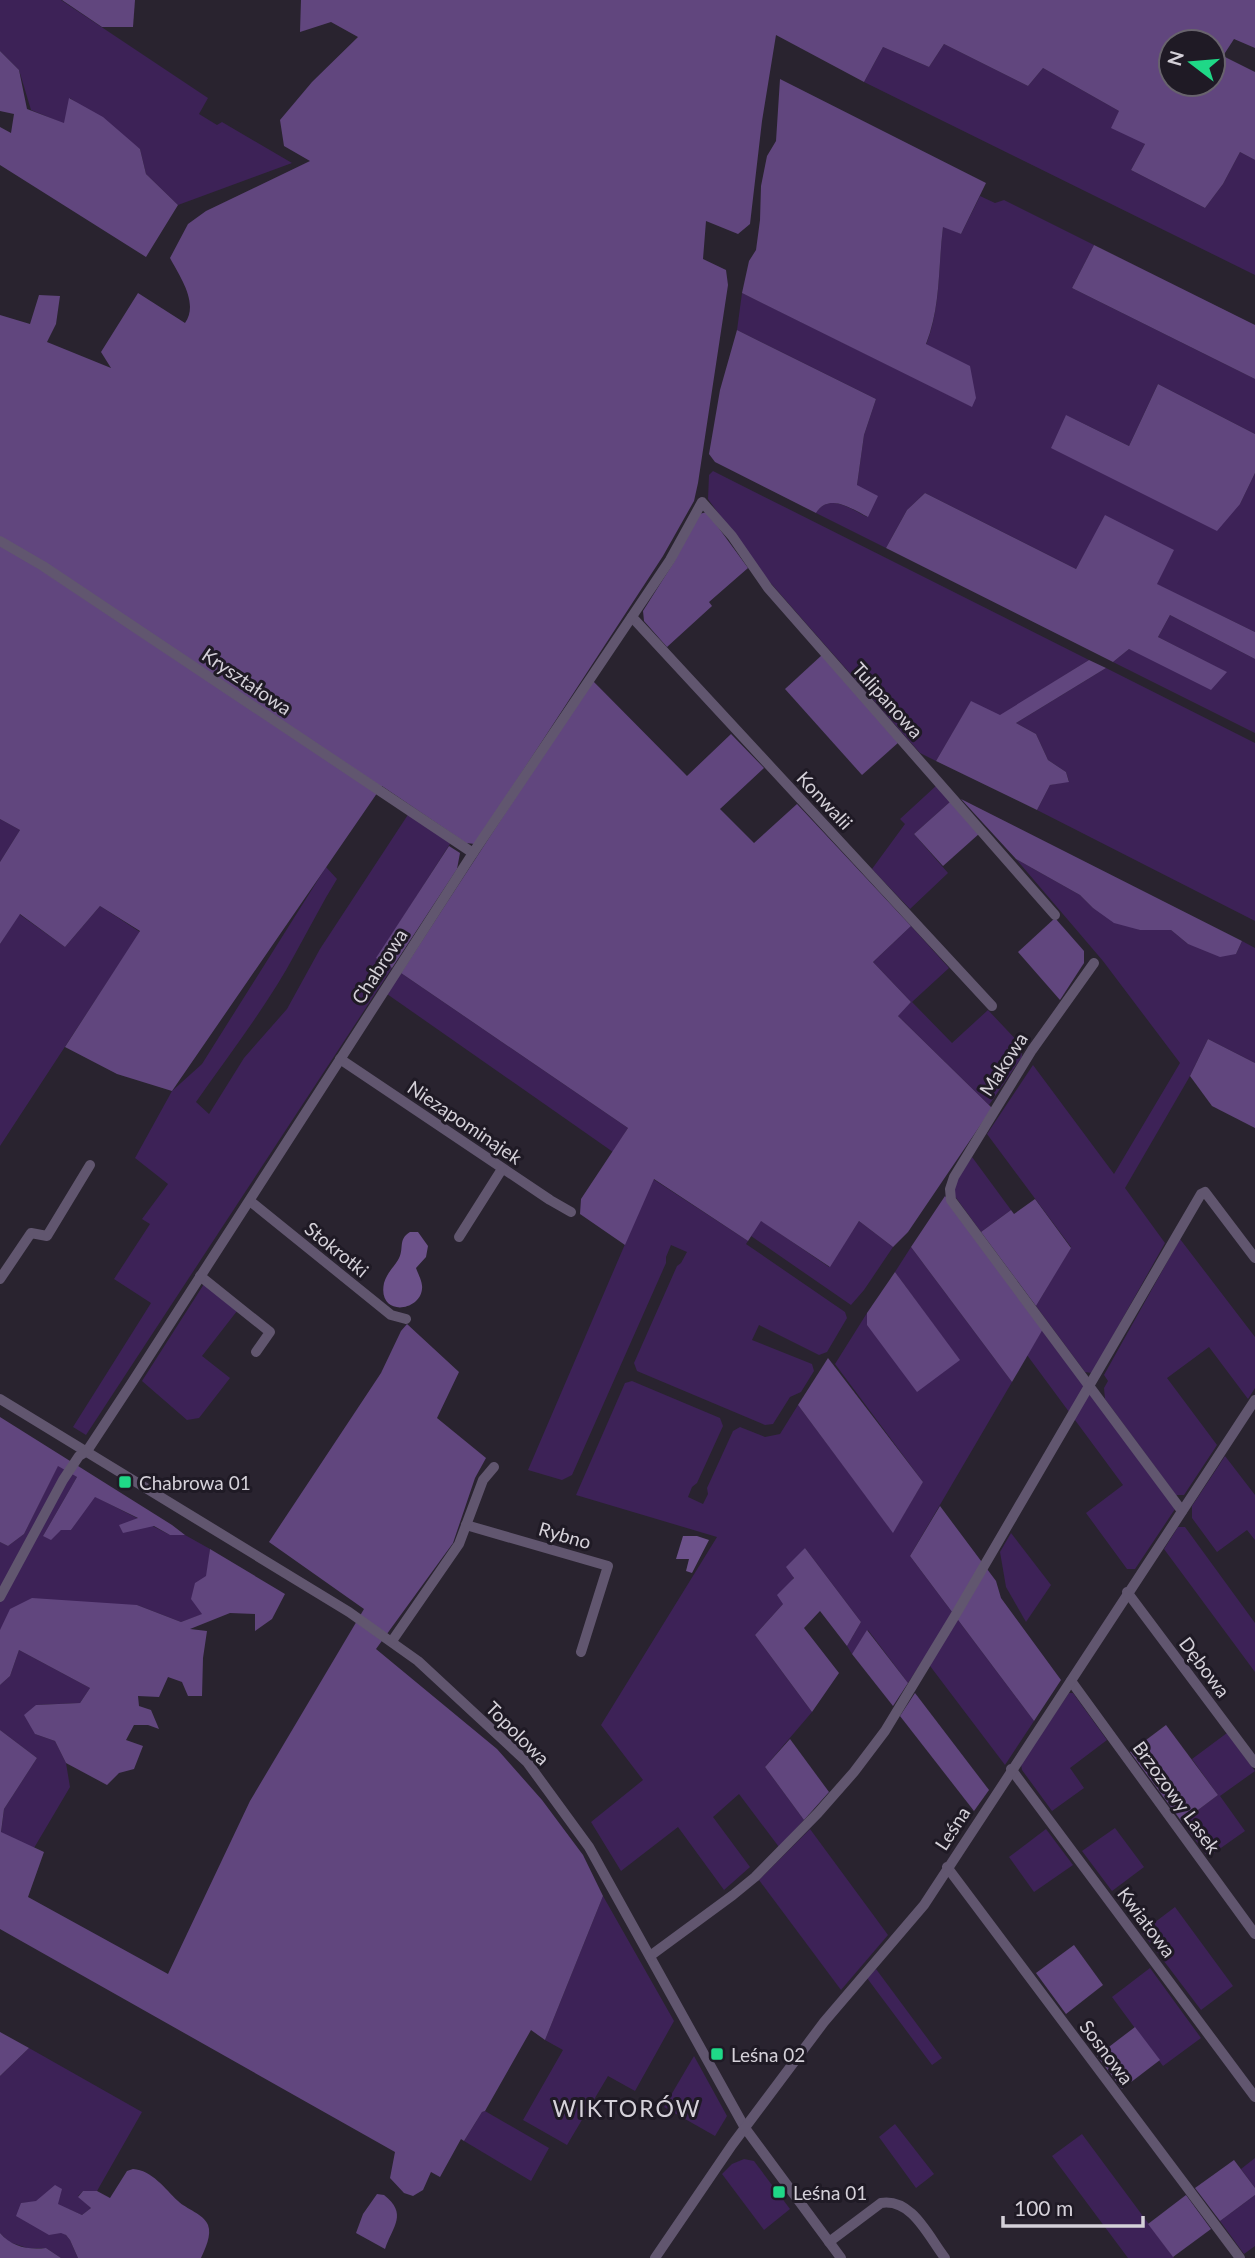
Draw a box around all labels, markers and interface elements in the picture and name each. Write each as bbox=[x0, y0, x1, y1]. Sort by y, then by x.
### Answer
north arrow bbox=[1157, 28, 1227, 98]
text: N bbox=[1162, 48, 1188, 68]
street label: Kryształowa bbox=[198, 643, 296, 719]
street label: Tulipanowa bbox=[848, 657, 928, 743]
street label: Konwalii bbox=[792, 766, 858, 834]
street label: Chabrowa bbox=[346, 924, 412, 1008]
street label: Makowa bbox=[974, 1028, 1032, 1100]
street label: Niezapominajek bbox=[403, 1075, 527, 1169]
street label: Stokrotki bbox=[301, 1216, 373, 1282]
place label: Chabrowa 01 bbox=[139, 1471, 251, 1494]
marker: Chabrowa 01 bbox=[117, 1474, 133, 1490]
street label: Rybno bbox=[536, 1517, 594, 1553]
street label: Dębowa bbox=[1175, 1632, 1235, 1702]
street label: Topolowa bbox=[481, 1696, 555, 1770]
street label: Brzozowy Lasek bbox=[1129, 1736, 1226, 1858]
street label: Leśna bbox=[929, 1802, 975, 1854]
street label: Kwiatowa bbox=[1113, 1882, 1181, 1962]
street label: Sosnowa bbox=[1075, 2015, 1139, 2089]
place label: Leśna 02 bbox=[731, 2043, 805, 2066]
marker: Leśna 02 bbox=[709, 2046, 725, 2062]
district label: WIKTORÓW bbox=[553, 2094, 702, 2122]
place label: Leśna 01 bbox=[793, 2181, 867, 2204]
marker: Leśna 01 bbox=[771, 2184, 787, 2200]
scale bar bbox=[1003, 2184, 1143, 2228]
text: 100 m bbox=[1014, 2195, 1073, 2220]

